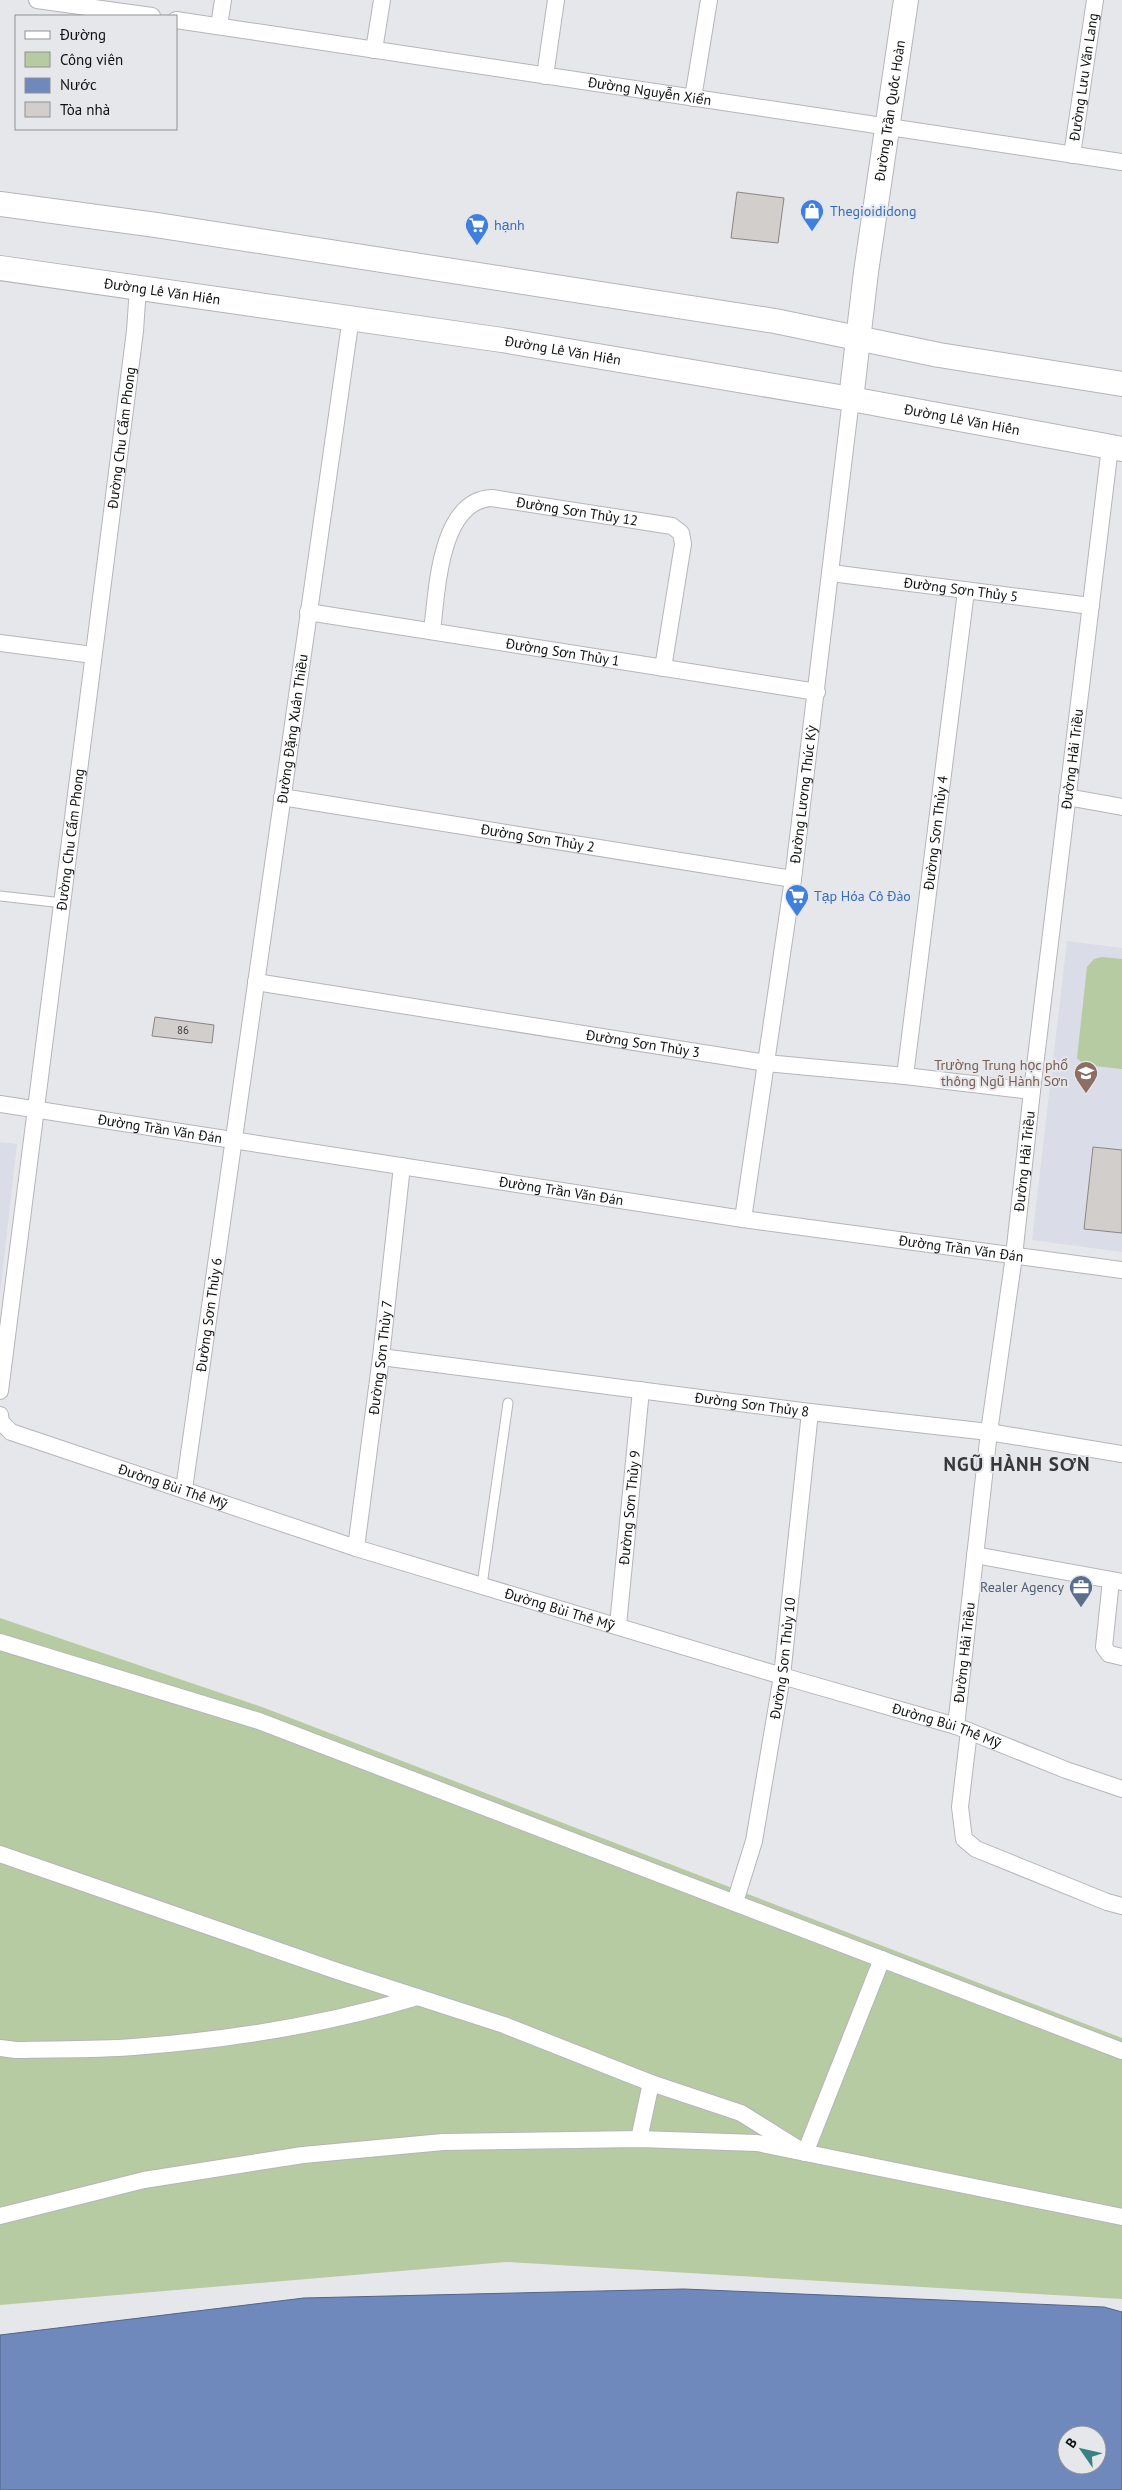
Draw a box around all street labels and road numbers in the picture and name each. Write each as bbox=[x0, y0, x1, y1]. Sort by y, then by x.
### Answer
street label: Đường Lưu Văn Lang bbox=[1065, 12, 1102, 143]
street label: Đường Trần Quốc Hoàn bbox=[870, 39, 909, 183]
street label: Đường Nguyễn Xiển bbox=[586, 73, 713, 109]
street label: Đường Lê Văn Hiến bbox=[102, 274, 222, 309]
street label: Đường Lê Văn Hiến bbox=[503, 331, 622, 369]
street label: Đường Chu Cẩm Phong bbox=[103, 366, 139, 511]
street label: Đường Lê Văn Hiến bbox=[902, 400, 1021, 439]
street label: Đường Sơn Thủy 12 bbox=[514, 493, 639, 530]
street label: Đường Sơn Thủy 5 bbox=[902, 573, 1019, 606]
street label: Đường Sơn Thủy 1 bbox=[504, 634, 621, 670]
street label: Đường Đặng Xuân Thiều bbox=[273, 653, 312, 805]
street label: Đường Hải Triều bbox=[1057, 708, 1087, 811]
street label: Đường Lương Thúc Kỳ bbox=[786, 724, 821, 866]
street label: Đường Chu Cẩm Phong bbox=[52, 767, 88, 912]
street label: Đường Sơn Thủy 4 bbox=[919, 774, 952, 892]
street label: Đường Sơn Thủy 2 bbox=[479, 820, 596, 856]
street label: Đường Sơn Thủy 3 bbox=[584, 1025, 701, 1061]
street label: Đường Trần Văn Đán bbox=[96, 1110, 224, 1147]
street label: Đường Hải Triều bbox=[1010, 1110, 1039, 1213]
street label: Đường Trần Văn Đán bbox=[497, 1172, 625, 1209]
street label: Đường Trần Văn Đán bbox=[897, 1231, 1025, 1266]
street label: Đường Sơn Thủy 6 bbox=[192, 1257, 226, 1374]
street label: Đường Sơn Thủy 7 bbox=[364, 1299, 396, 1417]
street label: Đường Sơn Thủy 8 bbox=[693, 1388, 810, 1421]
street label: Đường Sơn Thủy 9 bbox=[615, 1449, 644, 1567]
street label: Đường Bùi Thế Mỹ bbox=[115, 1459, 230, 1513]
street label: Đường Bùi Thế Mỹ bbox=[502, 1584, 617, 1634]
street label: Đường Sơn Thủy 10 bbox=[766, 1596, 799, 1721]
street label: Đường Hải Triều bbox=[950, 1601, 979, 1705]
street label: Đường Bùi Thế Mỹ bbox=[889, 1699, 1004, 1752]

